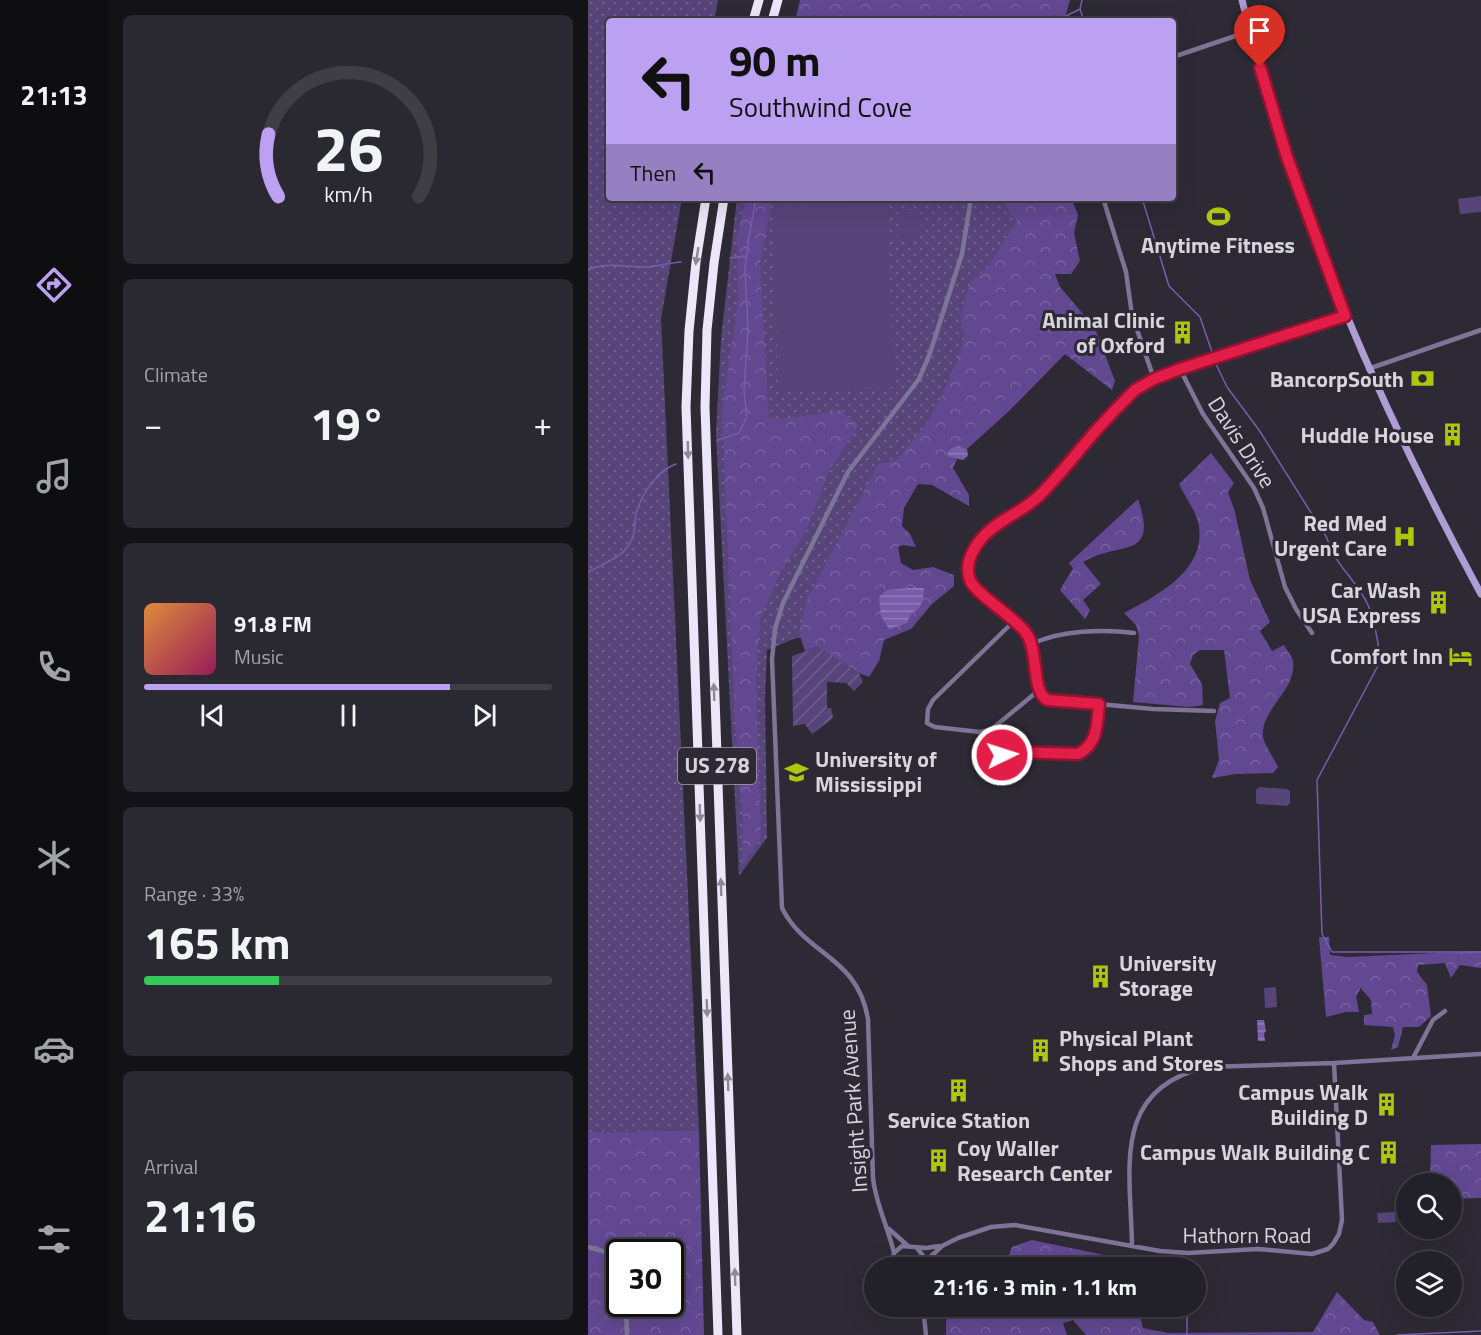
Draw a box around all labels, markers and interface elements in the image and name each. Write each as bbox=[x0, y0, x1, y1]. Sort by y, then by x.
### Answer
pin bbox=[1234, 5, 1285, 67]
icon: arrive bbox=[1243, 14, 1276, 47]
text: 90 m bbox=[729, 28, 821, 92]
icon: left bbox=[630, 42, 708, 120]
text: 21:13 bbox=[20, 74, 88, 115]
text: Southwind Cove bbox=[729, 86, 912, 127]
text: 26 bbox=[313, 100, 383, 195]
text: Then bbox=[630, 156, 676, 190]
icon: left bbox=[688, 156, 721, 189]
text: km/h bbox=[324, 178, 372, 210]
sports icon: Anytime Fitness bbox=[1205, 203, 1231, 229]
place label: Anytime Fitness bbox=[1141, 228, 1295, 262]
one-way arrow bbox=[692, 246, 701, 265]
icon: directions bbox=[33, 264, 75, 306]
place label: Animal Clinic of Oxford bbox=[1042, 303, 1165, 362]
building icon: Animal Clinic of Oxford bbox=[1170, 320, 1196, 346]
text: Climate bbox=[144, 359, 208, 390]
place label: BancorpSouth bbox=[1270, 362, 1404, 396]
bank icon: BancorpSouth bbox=[1409, 366, 1435, 392]
text: 19° bbox=[310, 389, 386, 457]
street label: Davis Drive bbox=[1200, 389, 1284, 495]
text: − bbox=[144, 399, 162, 449]
text: + bbox=[534, 399, 552, 449]
place label: Huddle House bbox=[1301, 418, 1434, 452]
building icon: Huddle House bbox=[1439, 422, 1465, 448]
one-way arrow bbox=[683, 441, 692, 460]
icon: music bbox=[33, 455, 75, 497]
place label: Red Med Urgent Care bbox=[1274, 506, 1387, 565]
hospital icon: Red Med Urgent Care bbox=[1392, 523, 1418, 549]
place label: Car Wash USA Express bbox=[1302, 573, 1421, 632]
building icon: Car Wash USA Express bbox=[1426, 590, 1452, 616]
text: 91.8 FM bbox=[234, 607, 312, 641]
place label: Comfort Inn bbox=[1330, 639, 1443, 673]
text: Music bbox=[234, 641, 284, 672]
hotel icon: Comfort Inn bbox=[1448, 643, 1474, 669]
icon: phone bbox=[33, 646, 75, 688]
one-way arrow bbox=[709, 682, 719, 701]
icon: previous bbox=[196, 699, 229, 732]
icon: pause bbox=[332, 699, 365, 732]
icon: next bbox=[468, 699, 501, 732]
position arrow bbox=[970, 723, 1034, 787]
place label: University of Mississippi bbox=[815, 742, 937, 801]
road number: US 278 bbox=[678, 748, 756, 784]
school or university icon: University of Mississippi bbox=[784, 759, 810, 785]
one-way arrow bbox=[695, 804, 705, 823]
icon: climate bbox=[33, 837, 75, 879]
one-way arrow bbox=[716, 877, 725, 896]
text: Range · 33% bbox=[144, 878, 244, 909]
text: 165 km bbox=[144, 908, 290, 976]
place label: University Storage bbox=[1119, 946, 1216, 1005]
building icon: University Storage bbox=[1088, 963, 1114, 989]
one-way arrow bbox=[702, 998, 711, 1017]
street label: Insight Park Avenue bbox=[830, 1008, 876, 1194]
place label: Physical Plant Shops and Stores bbox=[1059, 1021, 1224, 1080]
icon: car bbox=[33, 1028, 75, 1070]
building icon: Physical Plant Shops and Stores bbox=[1028, 1038, 1054, 1064]
one-way arrow bbox=[723, 1072, 732, 1091]
place label: Campus Walk Building D bbox=[1238, 1075, 1369, 1134]
building icon: Service Station bbox=[946, 1078, 972, 1104]
building icon: Campus Walk Building D bbox=[1373, 1092, 1399, 1118]
place label: Service Station bbox=[888, 1103, 1030, 1137]
place label: Coy Waller Research Center bbox=[957, 1131, 1112, 1190]
place label: Campus Walk Building C bbox=[1140, 1135, 1370, 1169]
building icon: Campus Walk Building C bbox=[1375, 1139, 1401, 1165]
building icon: Coy Waller Research Center bbox=[926, 1148, 952, 1174]
text: Arrival bbox=[144, 1151, 198, 1182]
map controls bbox=[1396, 1173, 1462, 1317]
button: search bbox=[1396, 1173, 1462, 1239]
text: 21:16 bbox=[144, 1181, 256, 1249]
icon: filters bbox=[33, 1218, 75, 1260]
street label: Hathorn Road bbox=[1183, 1218, 1311, 1252]
speed limit sign: 30 bbox=[606, 1239, 684, 1317]
button: layers bbox=[1396, 1251, 1462, 1317]
one-way arrow bbox=[730, 1267, 739, 1286]
text: 21:16 · 3 min · 1.1 km bbox=[933, 1270, 1137, 1304]

